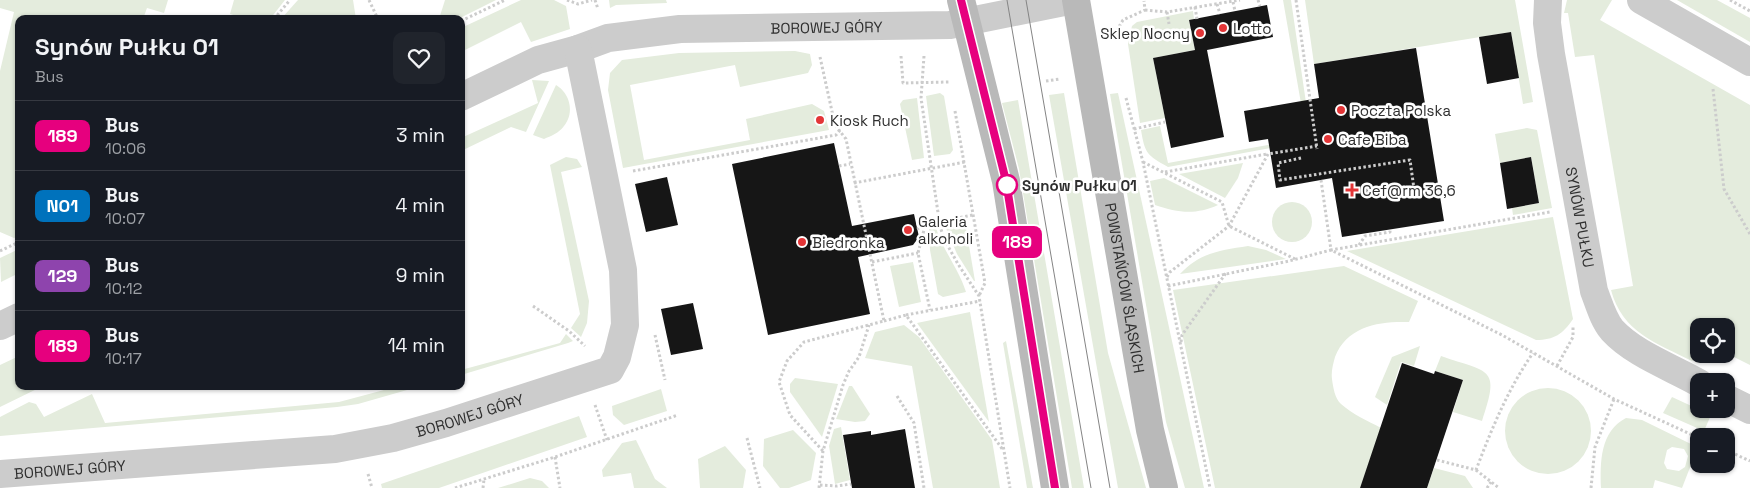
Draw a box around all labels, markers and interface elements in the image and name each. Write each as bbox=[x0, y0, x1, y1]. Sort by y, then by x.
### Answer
street label: BOROWEJ GÓRY bbox=[770, 16, 883, 37]
place label: Lotto bbox=[1233, 19, 1271, 38]
marker: Lotto bbox=[1217, 22, 1229, 34]
place label: Sklep Nocny bbox=[1100, 24, 1190, 43]
marker: Sklep Nocny bbox=[1194, 27, 1206, 39]
text: Synów Pułku 01 bbox=[35, 31, 219, 62]
button: heart bbox=[393, 32, 445, 84]
text: Bus bbox=[35, 66, 64, 87]
place label: Poczta Polska bbox=[1351, 101, 1451, 120]
marker: Poczta Polska bbox=[1335, 104, 1347, 116]
place label: Kiosk Ruch bbox=[830, 111, 909, 130]
text: Bus bbox=[105, 113, 139, 138]
marker: Kiosk Ruch bbox=[814, 114, 826, 126]
text: 3 min bbox=[396, 123, 445, 148]
text: 189 bbox=[47, 124, 78, 147]
place label: Cafe Biba bbox=[1338, 130, 1407, 149]
marker: Cafe Biba bbox=[1322, 133, 1334, 145]
text: 10:06 bbox=[105, 138, 146, 159]
street label: SYNÓW PUŁKU bbox=[1562, 165, 1599, 269]
marker: Synów Pułku 01 bbox=[996, 174, 1018, 196]
place label: Synów Pułku 01 bbox=[1022, 176, 1137, 195]
place label: Cef@rm 36,6 bbox=[1362, 181, 1456, 200]
text: Bus bbox=[105, 183, 139, 208]
marker: Cef@rm 36,6 bbox=[1346, 184, 1358, 196]
text: 4 min bbox=[396, 193, 445, 218]
text: N01 bbox=[47, 194, 78, 217]
street label: POWSTAŃCÓW ŚLĄSKICH bbox=[1102, 201, 1150, 375]
text: 10:07 bbox=[105, 208, 145, 229]
place label: Galeria alkoholi bbox=[918, 212, 973, 248]
marker: Galeria alkoholi bbox=[902, 224, 914, 236]
line badge: 189 bbox=[988, 226, 1046, 258]
text: 189 bbox=[1002, 230, 1032, 253]
place label: Biedronka bbox=[812, 233, 885, 252]
marker: Biedronka bbox=[796, 236, 808, 248]
text: Bus bbox=[105, 253, 139, 278]
text: 9 min bbox=[396, 263, 445, 288]
text: 129 bbox=[48, 264, 77, 287]
text: 10:12 bbox=[105, 278, 142, 299]
map controls bbox=[1690, 318, 1735, 473]
button: locate bbox=[1690, 318, 1735, 363]
text: Bus bbox=[105, 323, 139, 348]
text: 14 min bbox=[388, 333, 445, 358]
text: 189 bbox=[47, 334, 78, 357]
text: 10:17 bbox=[105, 348, 142, 369]
button: + bbox=[1690, 373, 1735, 418]
street label: BOROWEJ GÓRY bbox=[413, 389, 526, 441]
button: − bbox=[1690, 428, 1735, 473]
street label: BOROWEJ GÓRY bbox=[13, 455, 126, 482]

